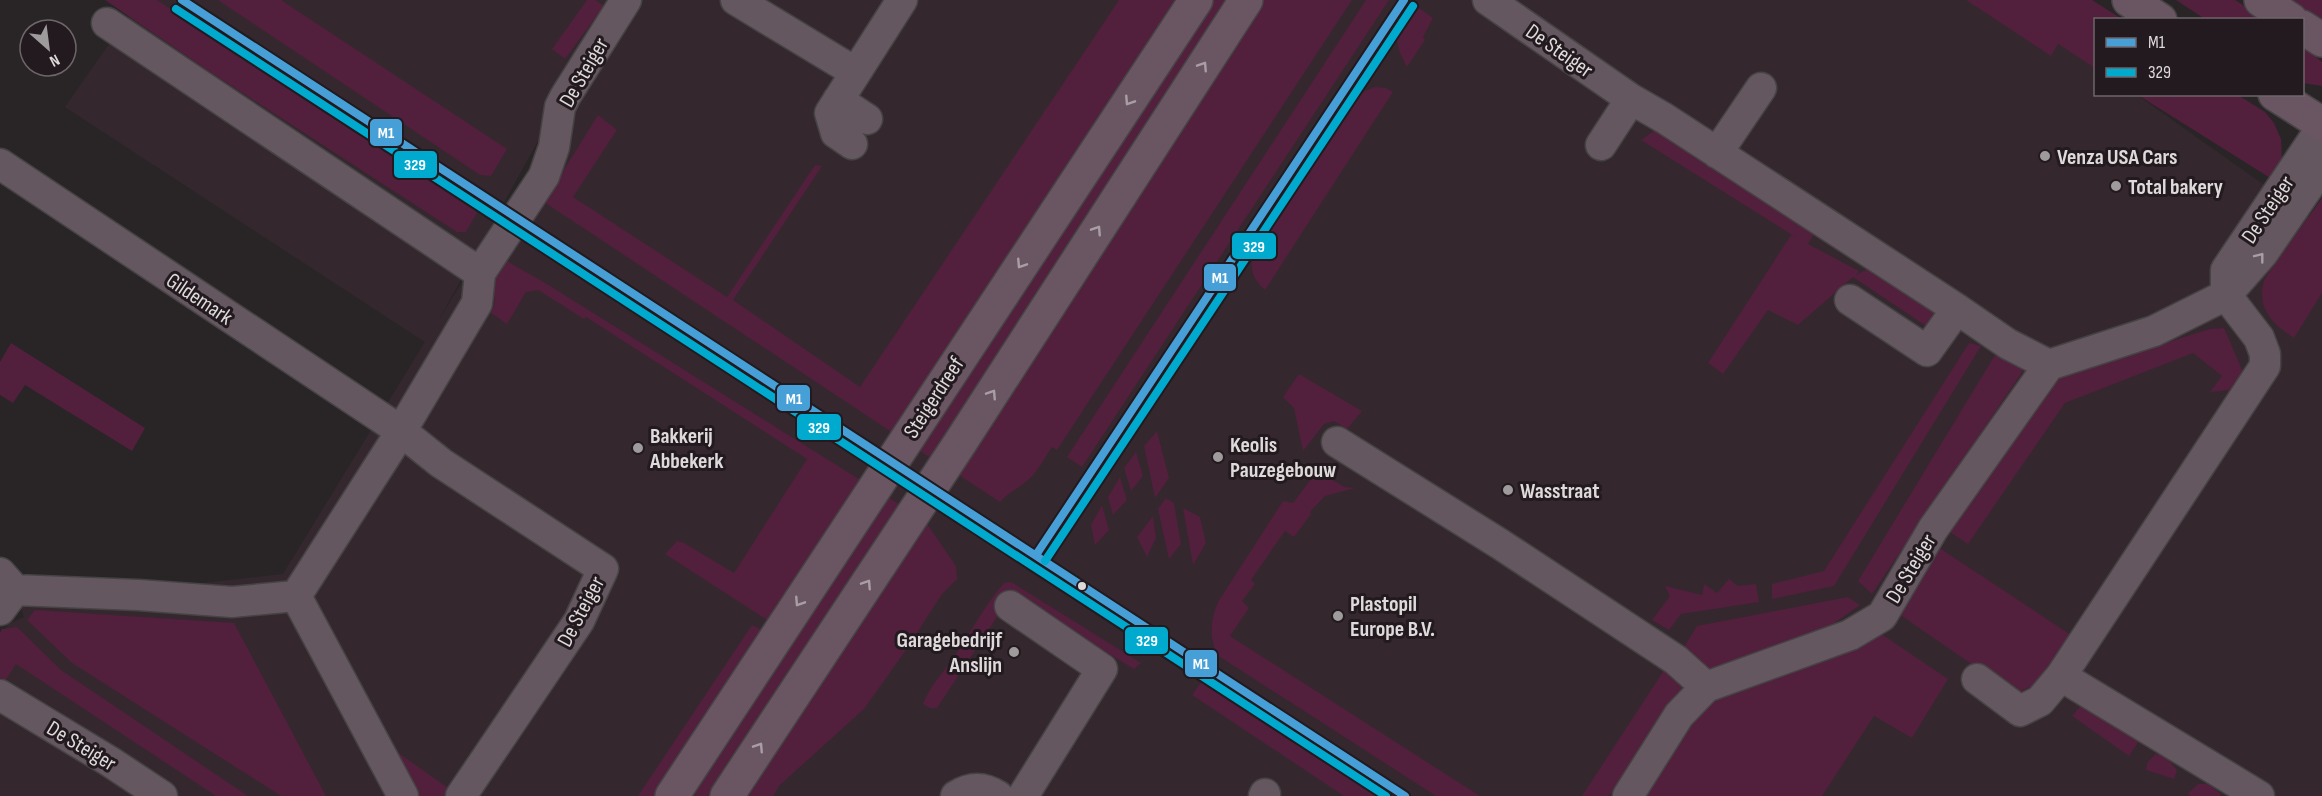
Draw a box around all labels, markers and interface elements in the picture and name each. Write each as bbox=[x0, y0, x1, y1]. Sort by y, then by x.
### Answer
north arrow bbox=[18, 18, 78, 78]
street label: De Steiger bbox=[1520, 18, 1598, 84]
legend bbox=[2094, 18, 2304, 96]
text: M1 bbox=[2148, 32, 2166, 53]
street label: De Steiger bbox=[554, 33, 615, 112]
text: N bbox=[46, 50, 63, 70]
one-way arrow bbox=[1196, 62, 1207, 73]
text: 329 bbox=[2148, 62, 2171, 83]
one-way arrow bbox=[1125, 95, 1136, 106]
line badge: M1 bbox=[369, 118, 403, 147]
text: M1 bbox=[378, 124, 395, 143]
place label: Venza USA Cars bbox=[2057, 144, 2178, 171]
marker: Venza USA Cars bbox=[2038, 149, 2052, 163]
line badge: 329 bbox=[393, 150, 438, 179]
text: 329 bbox=[404, 156, 426, 175]
street label: De Steiger bbox=[2236, 171, 2301, 249]
place label: Total bakery bbox=[2128, 174, 2223, 201]
marker: Total bakery bbox=[2109, 179, 2123, 193]
one-way arrow bbox=[1090, 226, 1102, 236]
line badge: 329 bbox=[1231, 232, 1277, 260]
text: 329 bbox=[1243, 238, 1265, 257]
one-way arrow bbox=[2253, 252, 2264, 263]
one-way arrow bbox=[1017, 257, 1028, 268]
line badge: M1 bbox=[1203, 263, 1237, 292]
street label: Gildemark bbox=[161, 267, 238, 332]
text: M1 bbox=[1212, 269, 1229, 288]
street label: Steigerdreef bbox=[898, 352, 971, 444]
line badge: M1 bbox=[776, 384, 811, 412]
text: M1 bbox=[786, 390, 803, 409]
one-way arrow bbox=[984, 390, 996, 400]
line badge: 329 bbox=[796, 413, 842, 441]
text: 329 bbox=[808, 419, 830, 438]
place label: Bakkerij Abbekerk bbox=[649, 423, 724, 475]
place label: Keolis Pauzegebouw bbox=[1230, 432, 1336, 484]
marker: Bakkerij Abbekerk bbox=[631, 441, 645, 455]
marker: Keolis Pauzegebouw bbox=[1211, 450, 1225, 464]
place label: Wasstraat bbox=[1520, 478, 1599, 505]
marker: Wasstraat bbox=[1501, 483, 1515, 497]
street label: De Steiger bbox=[1880, 529, 1942, 608]
street label: De Steiger bbox=[552, 572, 611, 652]
one-way arrow bbox=[859, 580, 870, 591]
unlabelled marker bbox=[1076, 580, 1088, 592]
place label: Plastopil Europe B.V. bbox=[1350, 591, 1435, 643]
one-way arrow bbox=[795, 595, 806, 606]
marker: Plastopil Europe B.V. bbox=[1331, 609, 1345, 623]
line badge: 329 bbox=[1124, 626, 1169, 655]
place label: Garagebedrijf Anslijn bbox=[896, 627, 1003, 679]
text: 329 bbox=[1136, 632, 1158, 651]
marker: Garagebedrijf Anslijn bbox=[1007, 645, 1021, 659]
line badge: M1 bbox=[1184, 649, 1218, 678]
text: M1 bbox=[1193, 655, 1210, 674]
street label: De Steiger bbox=[42, 715, 121, 777]
one-way arrow bbox=[752, 743, 764, 753]

